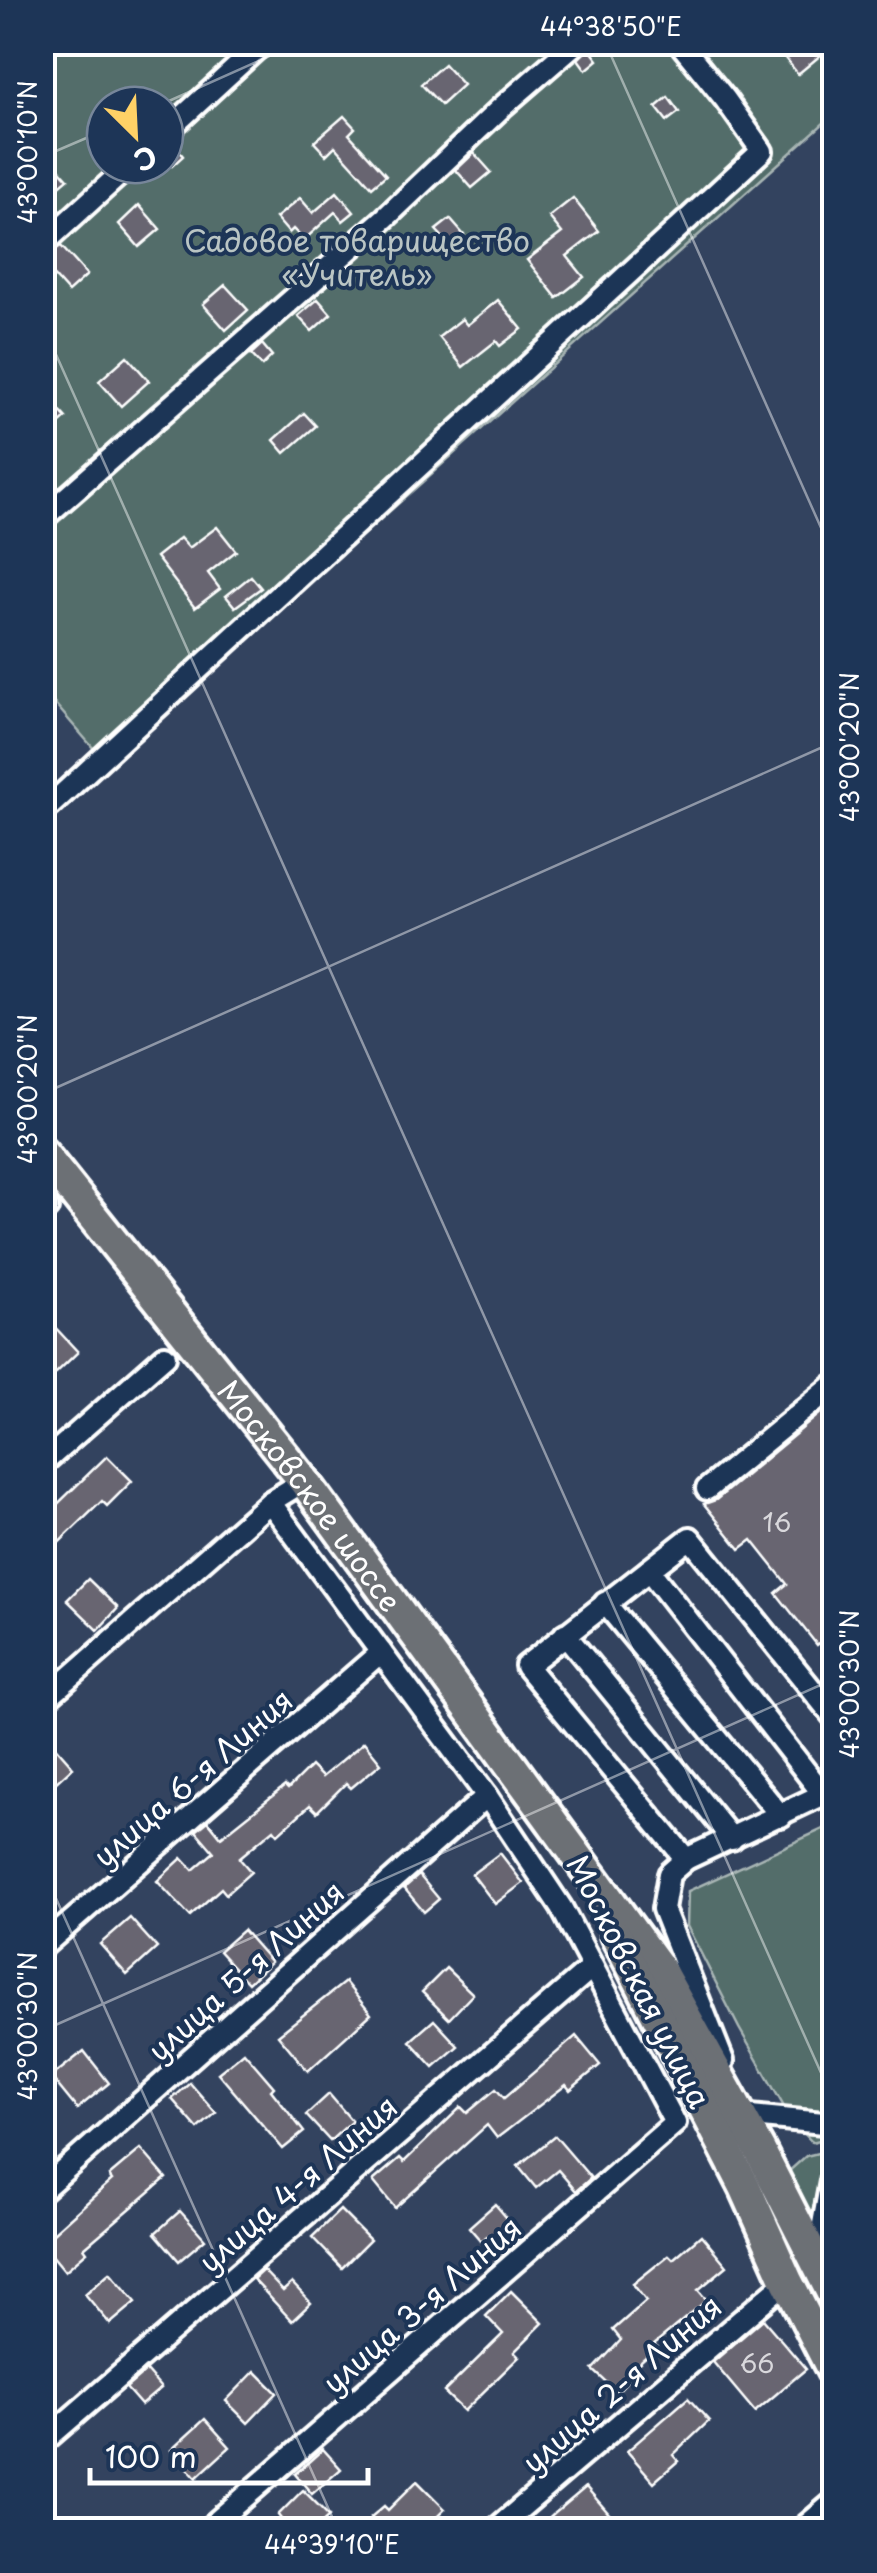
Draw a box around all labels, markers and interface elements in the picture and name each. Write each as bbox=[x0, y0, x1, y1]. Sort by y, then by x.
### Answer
text: 44°38'50"E bbox=[540, 7, 682, 45]
text: 43°00'10"N bbox=[8, 80, 46, 224]
north arrow bbox=[85, 85, 185, 185]
text: С bbox=[127, 135, 164, 183]
park label: Садовое товарищество «Учитель» bbox=[184, 217, 530, 296]
text: 43°00'20"N bbox=[830, 672, 868, 822]
text: 43°00'20"N bbox=[8, 1014, 46, 1164]
street label: Московское шоссе bbox=[208, 1369, 414, 1620]
house number: 16 bbox=[763, 1503, 791, 1541]
text: 43°00'30"N bbox=[830, 1609, 868, 1759]
street label: улица 6-я Линия bbox=[82, 1677, 302, 1877]
street label: Московская улица bbox=[557, 1847, 723, 2116]
street label: улица 5-я Линия bbox=[137, 1869, 353, 2071]
text: 43°00'30"N bbox=[8, 1951, 46, 2101]
street label: улица 4-я Линия bbox=[188, 2084, 406, 2282]
street label: улица 3-я Линия bbox=[312, 2205, 530, 2403]
street label: улица 2-я Линия bbox=[511, 2283, 731, 2483]
house number: 66 bbox=[740, 2344, 774, 2382]
scale bar bbox=[90, 2423, 368, 2485]
text: 100 m bbox=[105, 2433, 197, 2478]
text: 44°39'10"E bbox=[264, 2525, 400, 2563]

